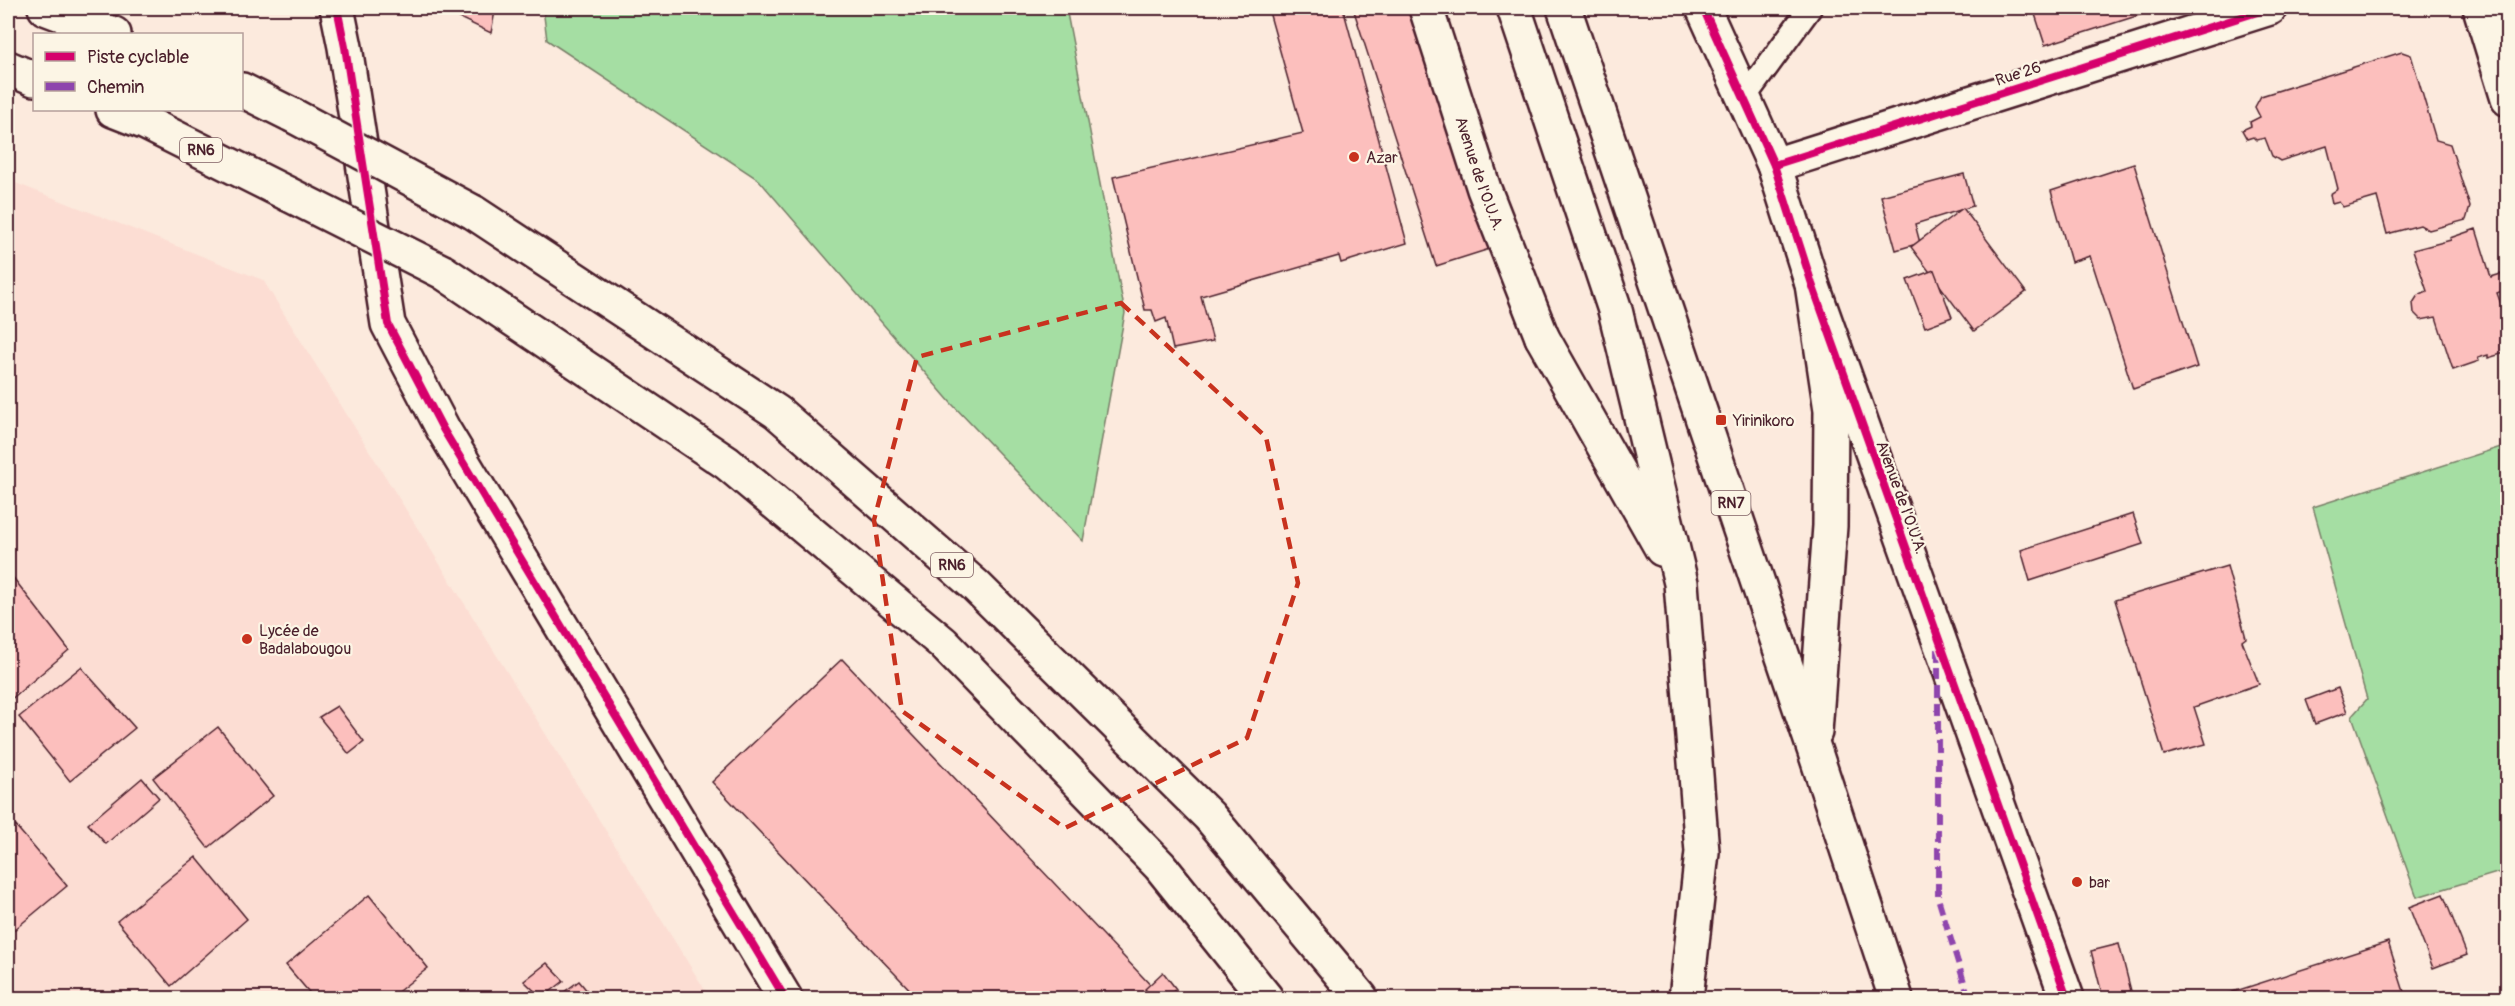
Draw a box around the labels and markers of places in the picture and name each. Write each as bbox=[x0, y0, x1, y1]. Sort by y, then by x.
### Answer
place label: Azar bbox=[1366, 148, 1398, 168]
marker: Azar bbox=[1347, 150, 1361, 164]
place label: Yirinikoro bbox=[1732, 411, 1795, 431]
marker: Yirinikoro bbox=[1714, 413, 1728, 427]
place label: Lycée de Badalabougou bbox=[259, 621, 351, 659]
marker: Lycée de Badalabougou bbox=[240, 632, 254, 646]
place label: bar bbox=[2089, 873, 2110, 893]
marker: bar bbox=[2070, 875, 2084, 889]

